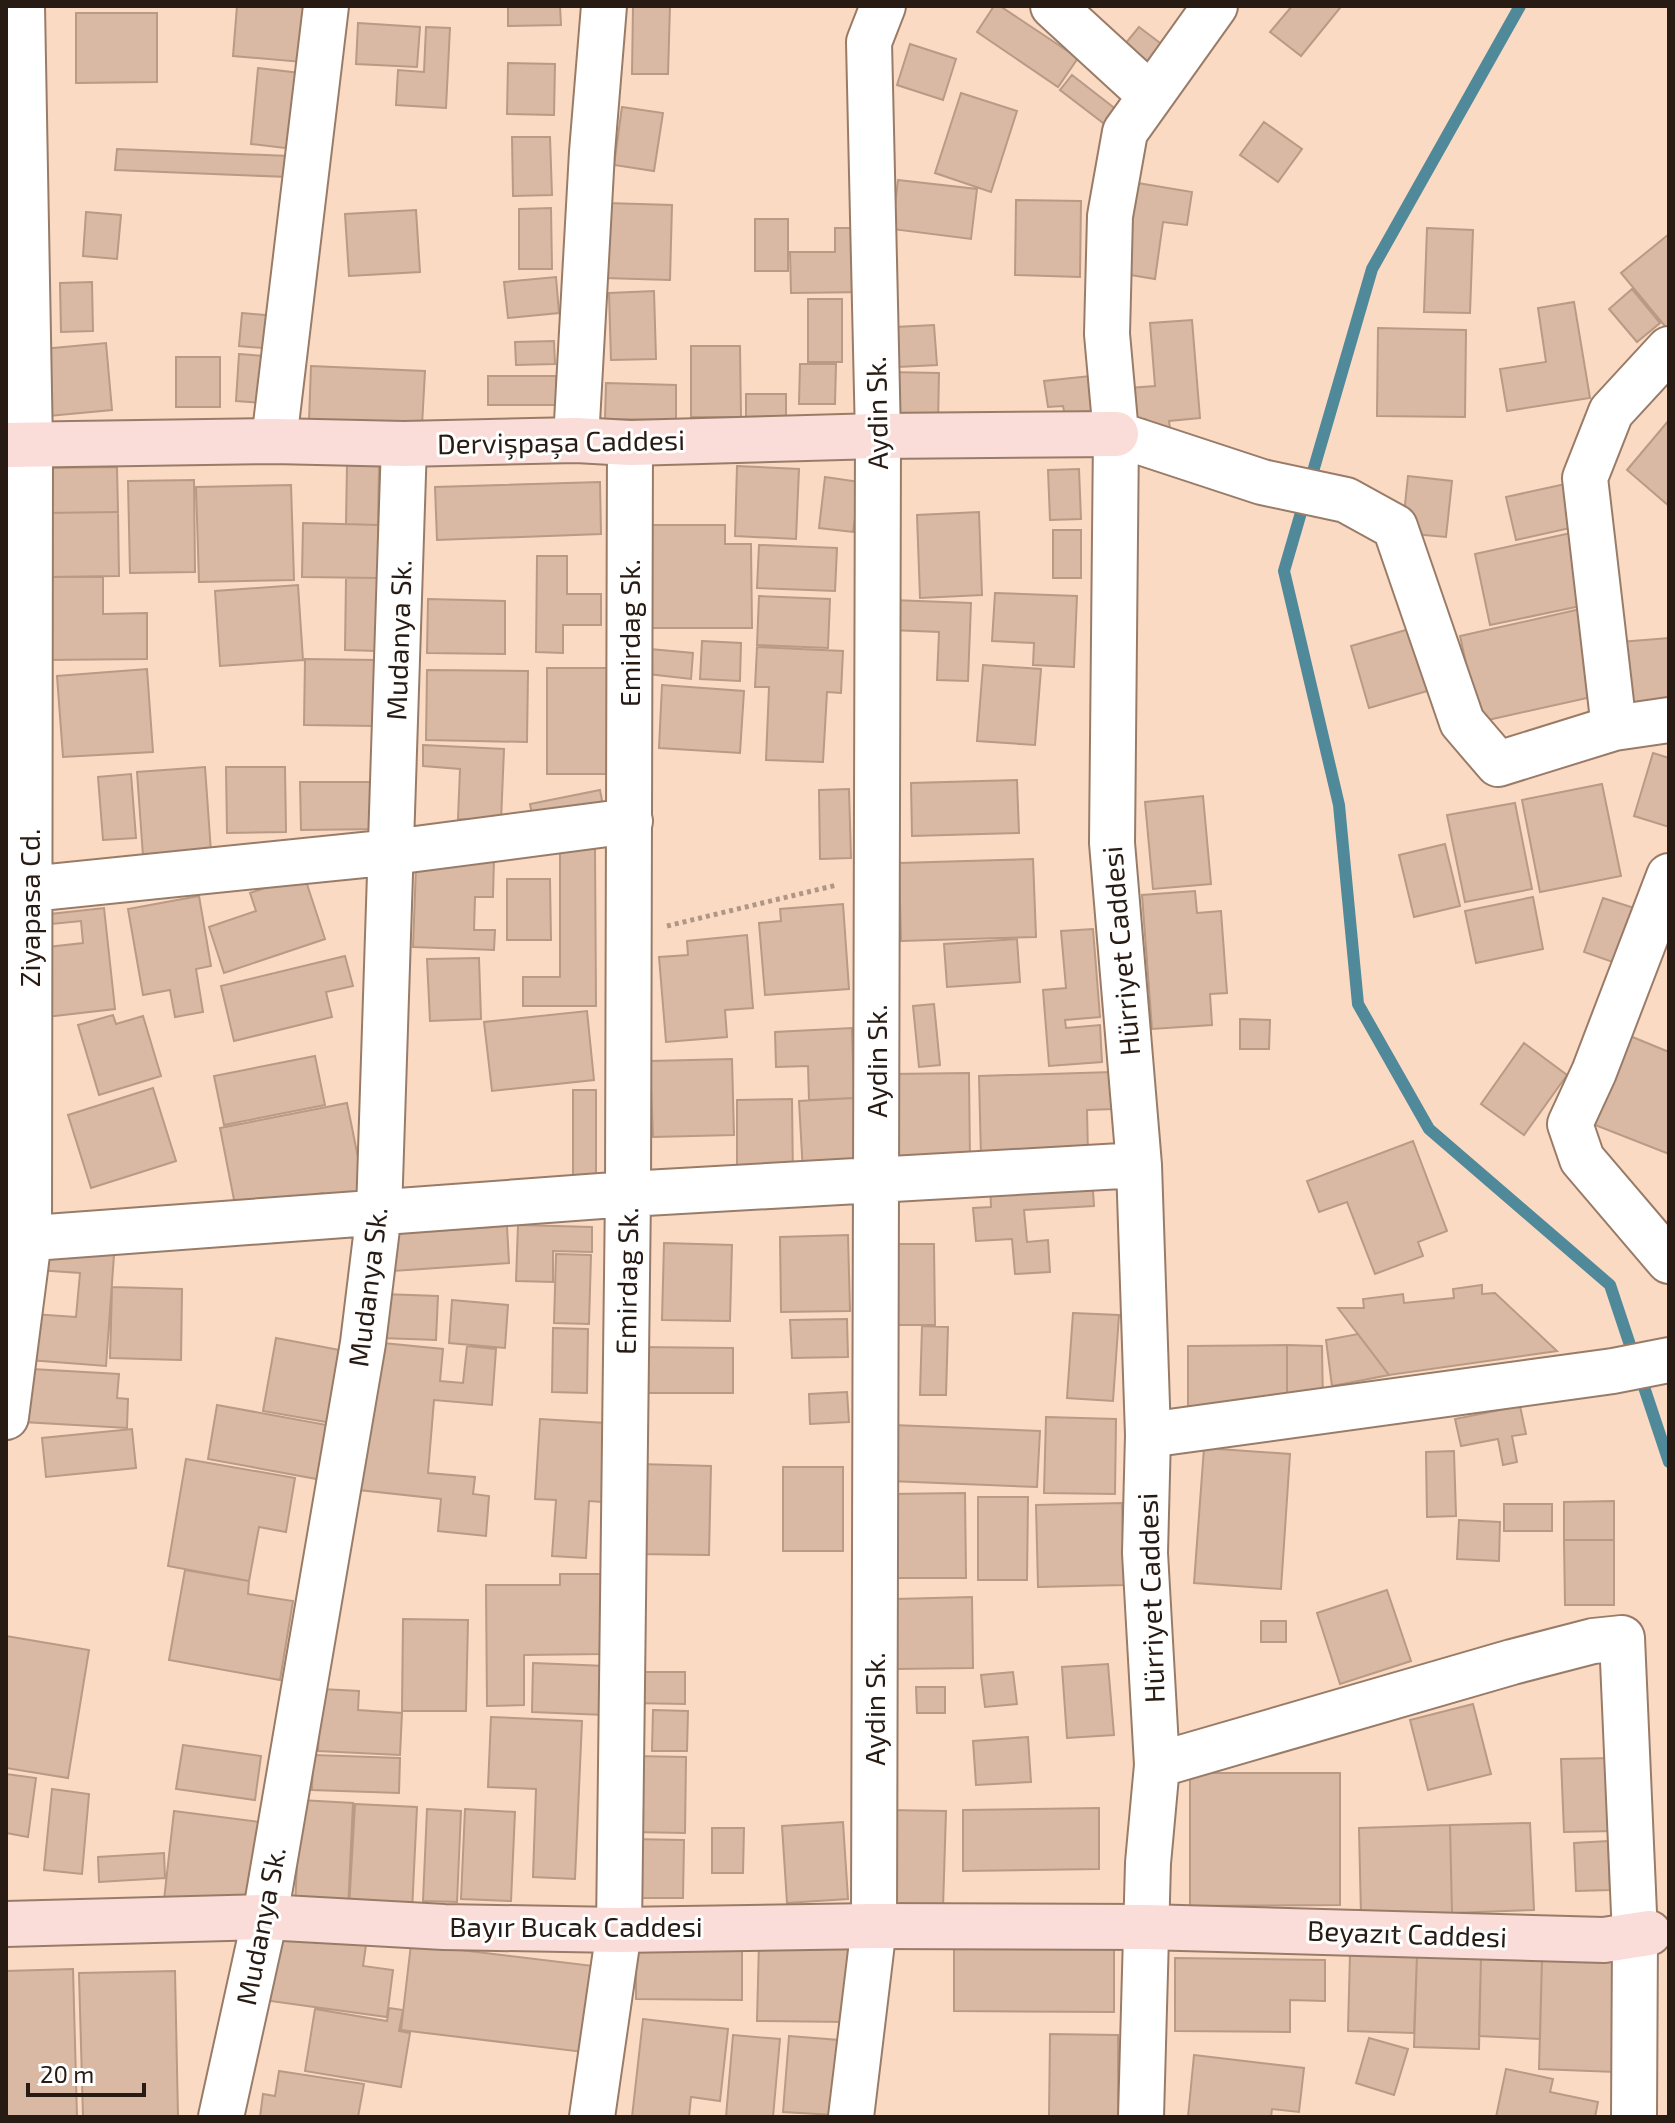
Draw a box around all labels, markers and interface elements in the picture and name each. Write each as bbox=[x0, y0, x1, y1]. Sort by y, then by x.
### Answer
street label: Aydin Sk. bbox=[858, 356, 894, 470]
street label: Dervişpaşa Caddesi bbox=[437, 422, 685, 461]
street label: Mudanya Sk. bbox=[378, 559, 418, 721]
street label: Emirdag Sk. bbox=[612, 559, 646, 707]
street label: Ziyapasa Cd. bbox=[12, 829, 46, 987]
street label: Hürriyet Caddesi bbox=[1094, 845, 1146, 1057]
street label: Aydin Sk. bbox=[859, 1004, 893, 1118]
street label: Mudanya Sk. bbox=[340, 1205, 394, 1369]
street label: Emirdag Sk. bbox=[608, 1207, 644, 1355]
street label: Hürriyet Caddesi bbox=[1129, 1492, 1171, 1704]
street label: Aydin Sk. bbox=[857, 1652, 891, 1766]
street label: Mudanya Sk. bbox=[228, 1844, 292, 2008]
street label: Bayır Bucak Caddesi bbox=[449, 1909, 703, 1943]
street label: Beyazıt Caddesi bbox=[1306, 1913, 1508, 1953]
scale bar bbox=[28, 2047, 144, 2097]
text: 20 m bbox=[40, 2059, 94, 2088]

